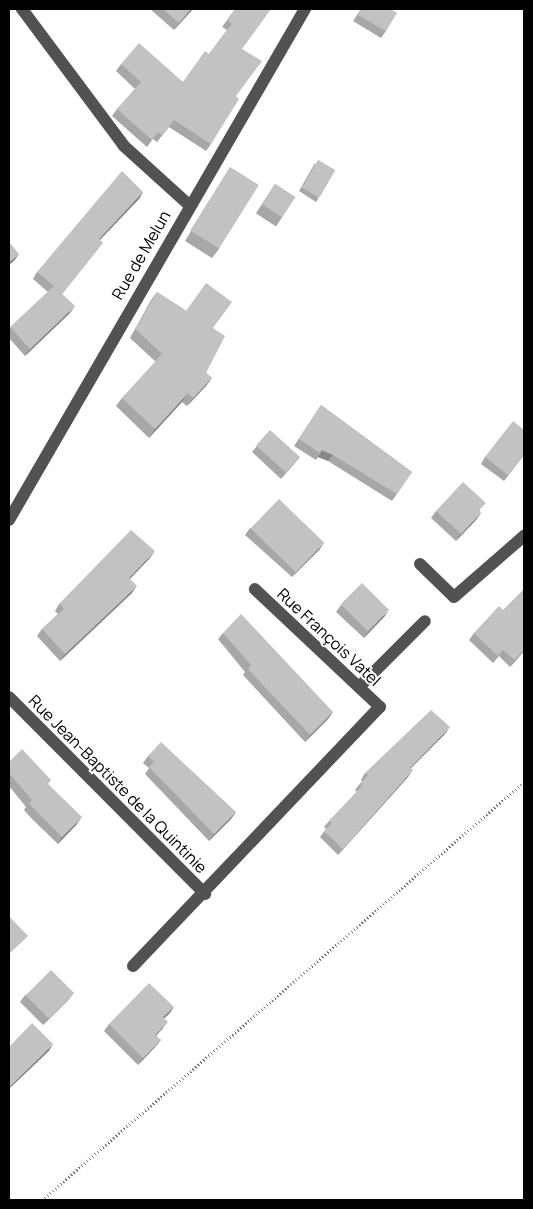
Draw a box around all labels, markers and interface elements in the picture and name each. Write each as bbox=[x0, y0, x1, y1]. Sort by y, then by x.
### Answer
street label: Rue de Melun bbox=[108, 207, 174, 303]
street label: Rue François Vatel bbox=[273, 584, 385, 690]
street label: Rue Jean-Baptiste de la Quintinie bbox=[25, 691, 211, 877]

